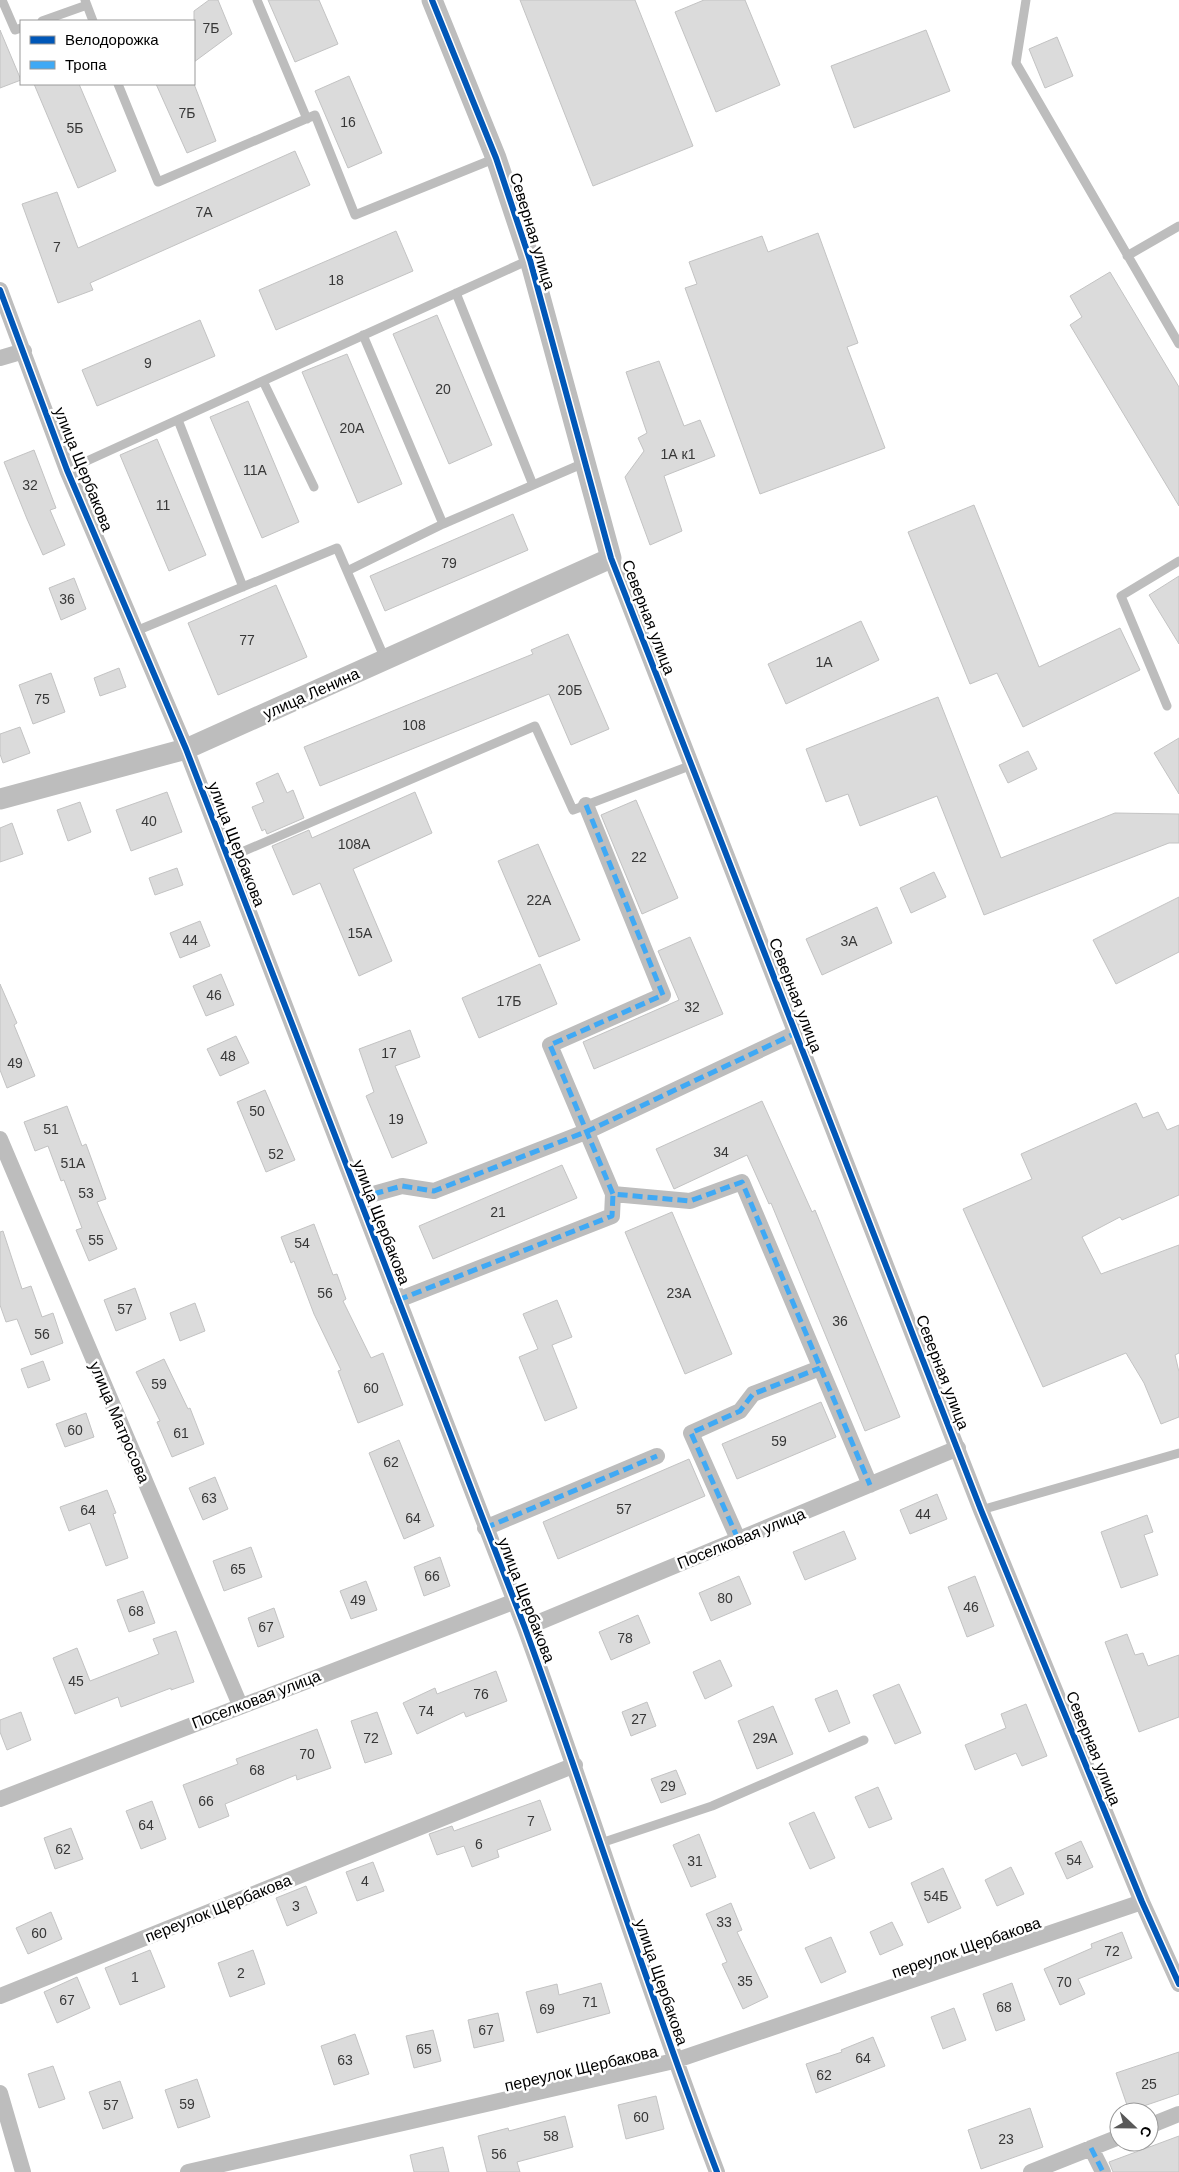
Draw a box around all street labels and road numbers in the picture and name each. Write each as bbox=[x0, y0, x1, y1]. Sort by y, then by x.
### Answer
street label: Северная улица bbox=[507, 171, 558, 292]
street label: улица Щербакова bbox=[51, 405, 116, 534]
street label: Северная улица bbox=[619, 557, 678, 677]
street label: улица Ленина bbox=[261, 665, 362, 722]
street label: улица Щербакова bbox=[205, 779, 268, 909]
street label: Северная улица bbox=[766, 935, 825, 1055]
street label: улица Щербакова bbox=[350, 1157, 413, 1287]
street label: Северная улица bbox=[913, 1312, 972, 1432]
street label: улица Матросова bbox=[86, 1359, 153, 1485]
street label: Поселковая улица bbox=[675, 1505, 808, 1572]
street label: улица Щербакова bbox=[495, 1535, 558, 1665]
street label: Поселковая улица bbox=[189, 1667, 323, 1732]
street label: Северная улица bbox=[1063, 1689, 1124, 1808]
street label: переулок Щербакова bbox=[142, 1871, 294, 1946]
street label: переулок Щербакова bbox=[889, 1914, 1043, 1981]
street label: улица Щербакова bbox=[632, 1917, 691, 2048]
street label: переулок Щербакова bbox=[503, 2043, 659, 2094]

